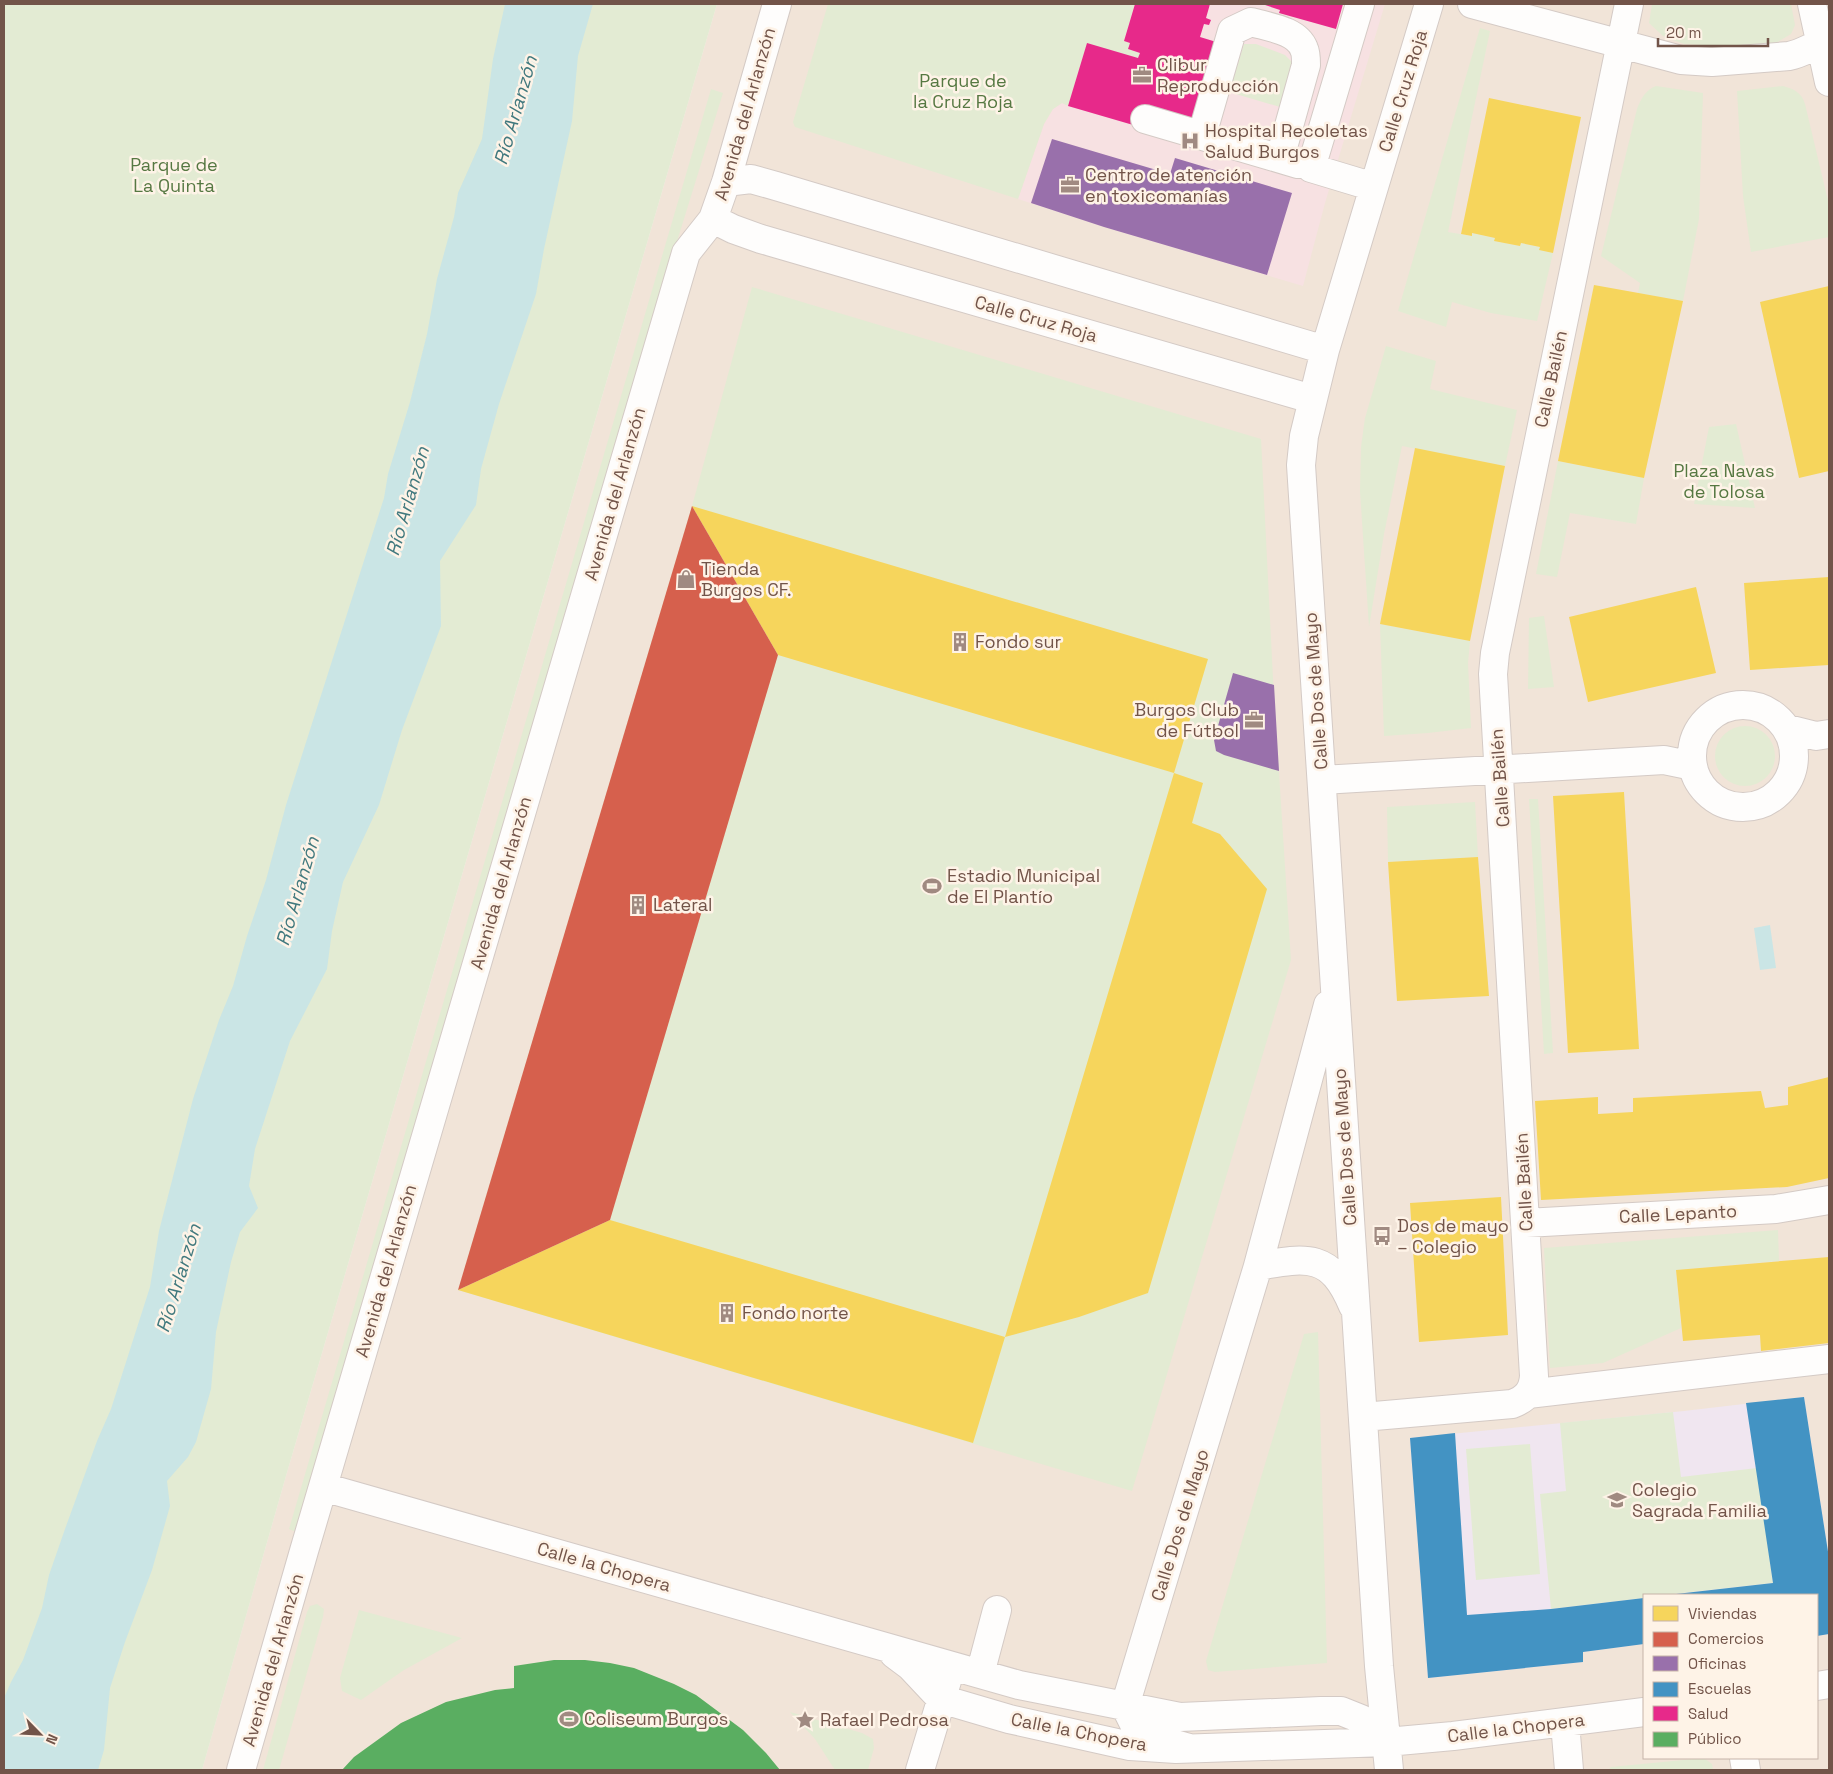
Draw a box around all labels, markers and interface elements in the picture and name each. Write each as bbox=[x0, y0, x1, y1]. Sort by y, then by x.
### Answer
scale bar bbox=[1658, 15, 1768, 47]
text: 20 m bbox=[1666, 23, 1701, 42]
street label: Avenida del Arlanzón bbox=[709, 25, 780, 203]
street label: Calle Cruz Roja bbox=[1373, 27, 1432, 155]
water label: Río Arlanzón bbox=[488, 52, 543, 168]
place label: Clibur Reproducción bbox=[1157, 53, 1279, 97]
office icon: Clibur Reproducción bbox=[1131, 64, 1153, 86]
park label: Parque de la Cruz Roja bbox=[913, 69, 1013, 113]
place label: Hospital Recoletas Salud Burgos bbox=[1205, 119, 1368, 163]
hospital icon: Hospital Recoletas Salud Burgos bbox=[1179, 130, 1201, 152]
park label: Parque de La Quinta bbox=[130, 153, 218, 197]
place label: Centro de atención en toxicomanías bbox=[1085, 163, 1252, 207]
office icon: Centro de atención en toxicomanías bbox=[1059, 174, 1081, 196]
street label: Calle Cruz Roja bbox=[972, 290, 1100, 347]
street label: Calle Bailén bbox=[1529, 328, 1572, 430]
street label: Avenida del Arlanzón bbox=[579, 405, 650, 583]
water label: Río Arlanzón bbox=[380, 443, 435, 559]
park label: Plaza Navas de Tolosa bbox=[1674, 459, 1774, 503]
place label: Tienda Burgos CF. bbox=[701, 557, 792, 601]
shop icon: Tienda Burgos CF. bbox=[675, 568, 697, 590]
street label: Calle Dos de Mayo bbox=[1299, 611, 1332, 771]
place label: Fondo sur bbox=[975, 630, 1062, 653]
building icon: Fondo sur bbox=[949, 631, 971, 653]
place label: Burgos Club de Fútbol bbox=[1134, 698, 1239, 742]
office icon: Burgos Club de Fútbol bbox=[1243, 709, 1265, 731]
street label: Calle Bailén bbox=[1485, 728, 1514, 828]
street label: Avenida del Arlanzón bbox=[465, 794, 536, 972]
water label: Río Arlanzón bbox=[270, 833, 325, 949]
place label: Estadio Municipal de El Plantío bbox=[947, 864, 1100, 908]
sports icon: Estadio Municipal de El Plantío bbox=[921, 875, 943, 897]
place label: Lateral bbox=[653, 893, 712, 916]
building icon: Lateral bbox=[627, 894, 649, 916]
street label: Calle Dos de Mayo bbox=[1328, 1067, 1361, 1227]
street label: Calle Bailén bbox=[1509, 1132, 1538, 1232]
street label: Avenida del Arlanzón bbox=[350, 1182, 421, 1360]
street label: Calle Lepanto bbox=[1618, 1199, 1738, 1228]
place label: Dos de mayo – Colegio bbox=[1397, 1214, 1509, 1258]
water label: Río Arlanzón bbox=[150, 1220, 207, 1335]
bus stop icon: Dos de mayo – Colegio bbox=[1371, 1225, 1393, 1247]
place label: Fondo norte bbox=[742, 1301, 849, 1324]
building icon: Fondo norte bbox=[716, 1302, 738, 1324]
street label: Calle Dos de Mayo bbox=[1145, 1446, 1214, 1604]
place label: Colegio Sagrada Familia bbox=[1632, 1478, 1767, 1522]
school or university icon: Colegio Sagrada Familia bbox=[1606, 1489, 1628, 1511]
street label: Calle la Chopera bbox=[535, 1536, 674, 1597]
street label: Avenida del Arlanzón bbox=[237, 1571, 308, 1749]
legend bbox=[1643, 1594, 1818, 1759]
text: Viviendas bbox=[1688, 1604, 1757, 1623]
text: Comercios bbox=[1688, 1629, 1764, 1648]
text: Oficinas bbox=[1688, 1654, 1746, 1673]
text: Escuelas bbox=[1688, 1679, 1752, 1698]
text: Salud bbox=[1688, 1704, 1728, 1723]
place label: Coliseum Burgos bbox=[584, 1707, 728, 1730]
street label: Calle la Chopera bbox=[1009, 1707, 1149, 1756]
sports icon: Coliseum Burgos bbox=[558, 1708, 580, 1730]
place label: Rafael Pedrosa bbox=[820, 1708, 949, 1731]
street label: Calle la Chopera bbox=[1446, 1708, 1586, 1747]
north arrow bbox=[15, 1709, 65, 1759]
place icon: Rafael Pedrosa bbox=[794, 1709, 816, 1731]
text: Público bbox=[1688, 1729, 1741, 1748]
text: N bbox=[42, 1731, 62, 1747]

